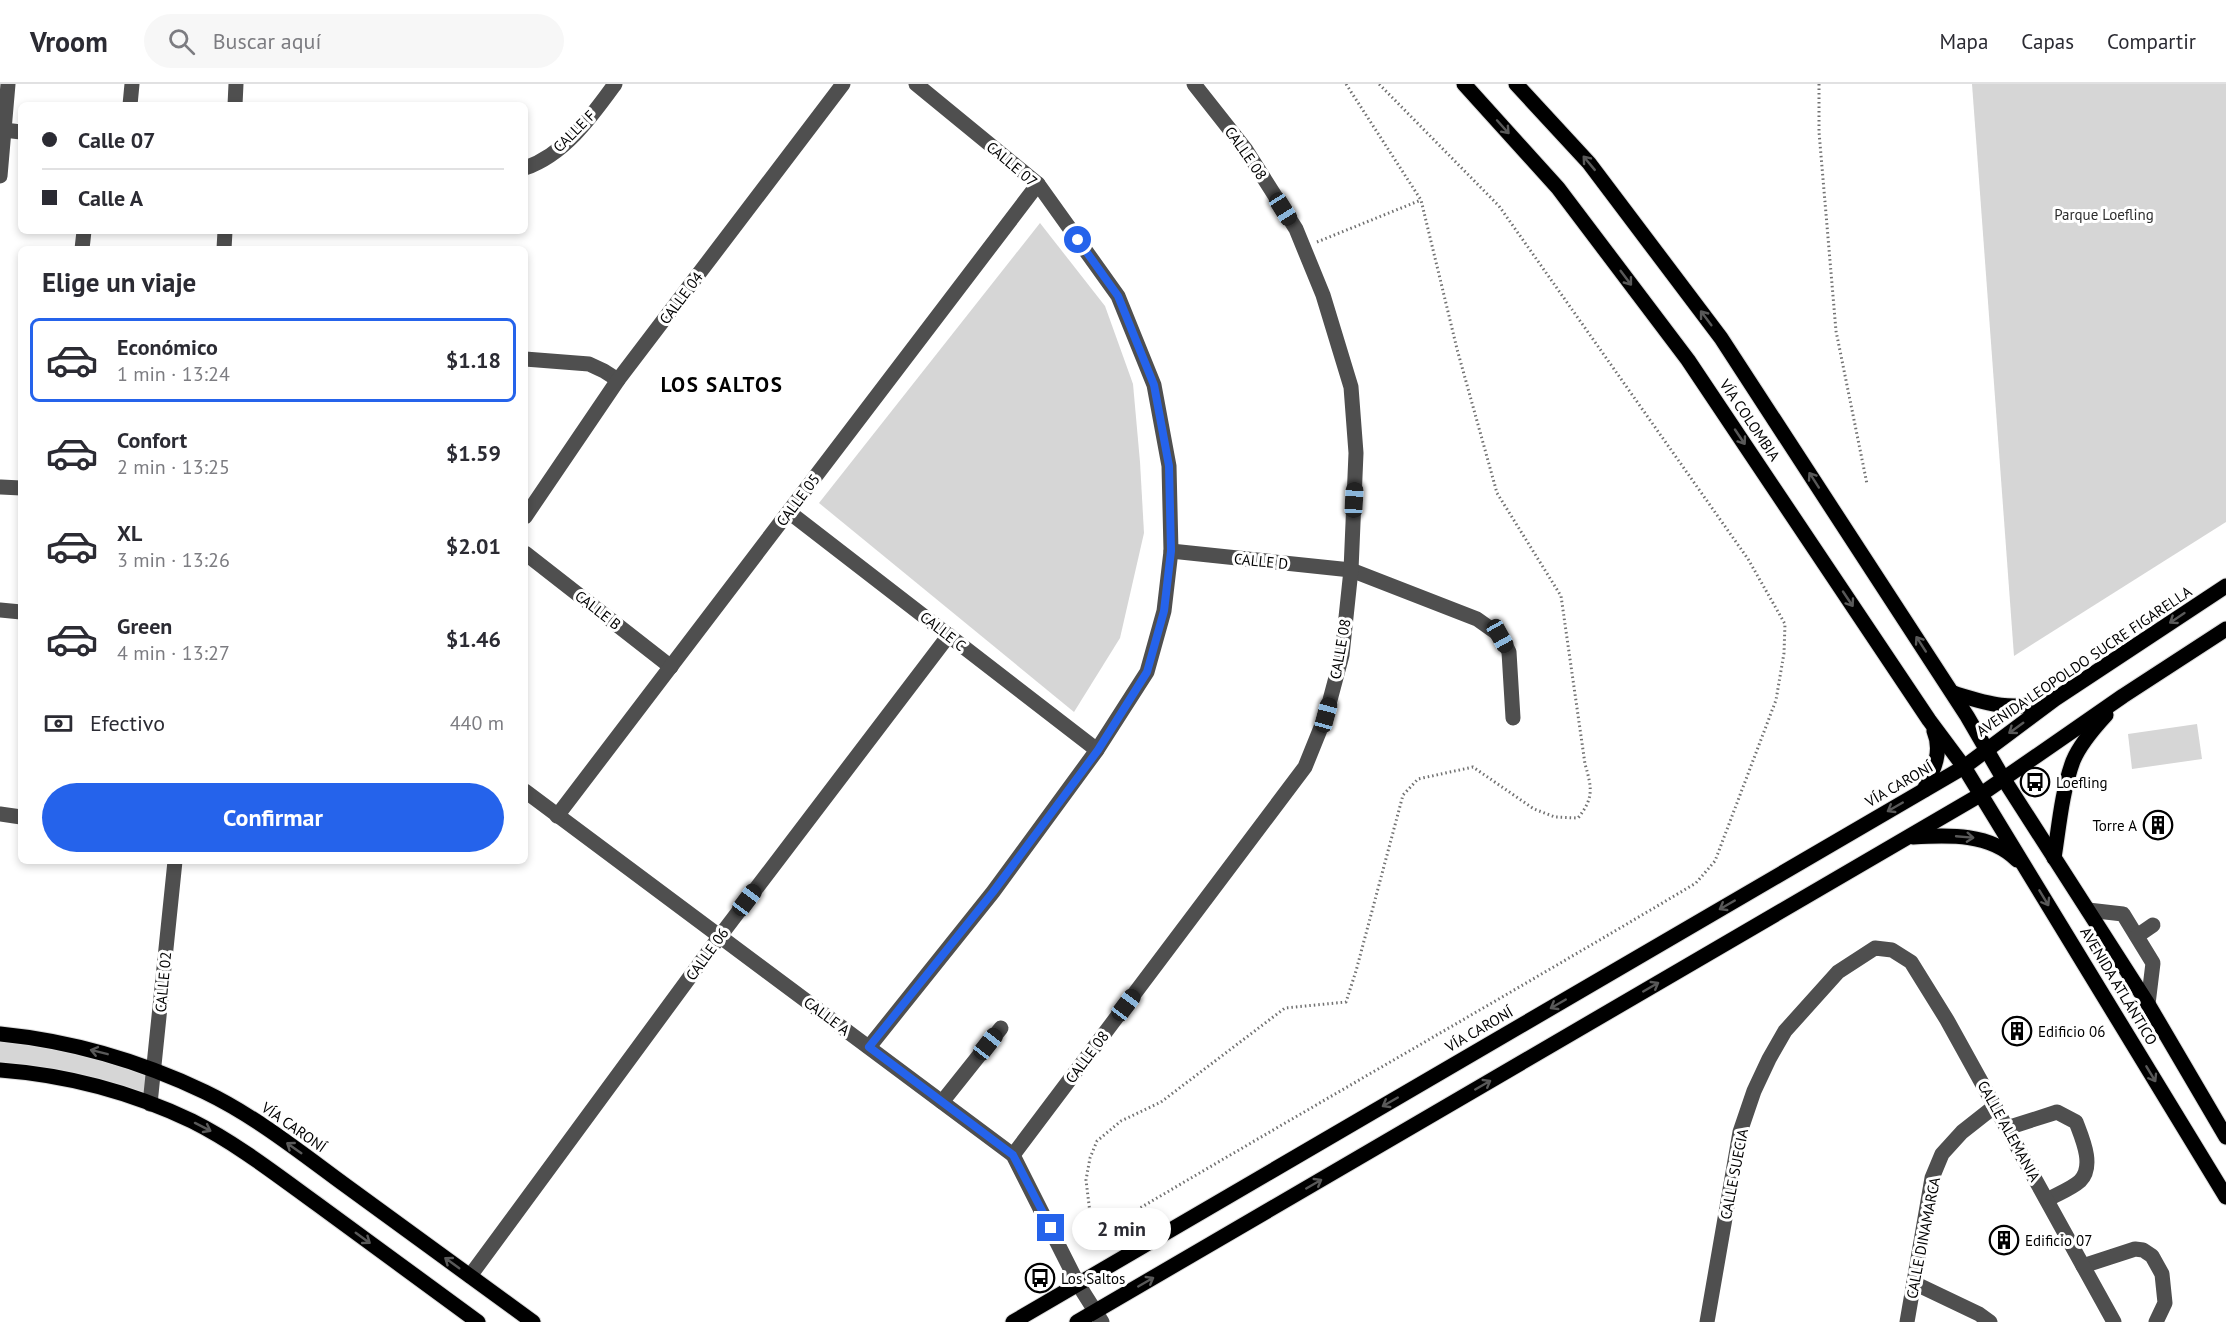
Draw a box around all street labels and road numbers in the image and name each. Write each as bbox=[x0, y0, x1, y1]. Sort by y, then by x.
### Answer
street label: CALLE F bbox=[549, 106, 599, 156]
street label: CALLE 08 bbox=[1221, 123, 1271, 183]
street label: CALLE 07 bbox=[983, 137, 1041, 191]
street label: CALLE 04 bbox=[655, 268, 707, 328]
street label: VÍA COLOMBIA bbox=[1715, 375, 1784, 465]
street label: CALLE 05 bbox=[772, 470, 824, 530]
street label: CALLE D bbox=[1233, 549, 1289, 573]
street label: AVENIDA LEOPOLDO SUCRE FIGARELLA bbox=[1973, 582, 2195, 740]
street label: CALLE B bbox=[571, 586, 625, 634]
street label: CALLE C bbox=[916, 607, 970, 655]
street label: CALLE 08 bbox=[1325, 617, 1355, 681]
street label: VÍA CARONÍ bbox=[1861, 757, 1937, 811]
street label: CALLE 06 bbox=[681, 924, 733, 984]
street label: AVENIDA ATLÁNTICO bbox=[2076, 924, 2162, 1048]
street label: CALLE 02 bbox=[151, 951, 175, 1013]
street label: CALLE A bbox=[800, 993, 854, 1040]
street label: VÍA CARONÍ bbox=[1441, 1002, 1517, 1056]
street label: CALLE 08 bbox=[1061, 1027, 1113, 1087]
street label: CALLE ALEMANIA bbox=[1973, 1077, 2045, 1185]
street label: VÍA CARONÍ bbox=[257, 1097, 331, 1157]
street label: CALLE SUECIA bbox=[1716, 1127, 1752, 1221]
street label: CALLE DINAMARCA bbox=[1902, 1175, 1944, 1300]

